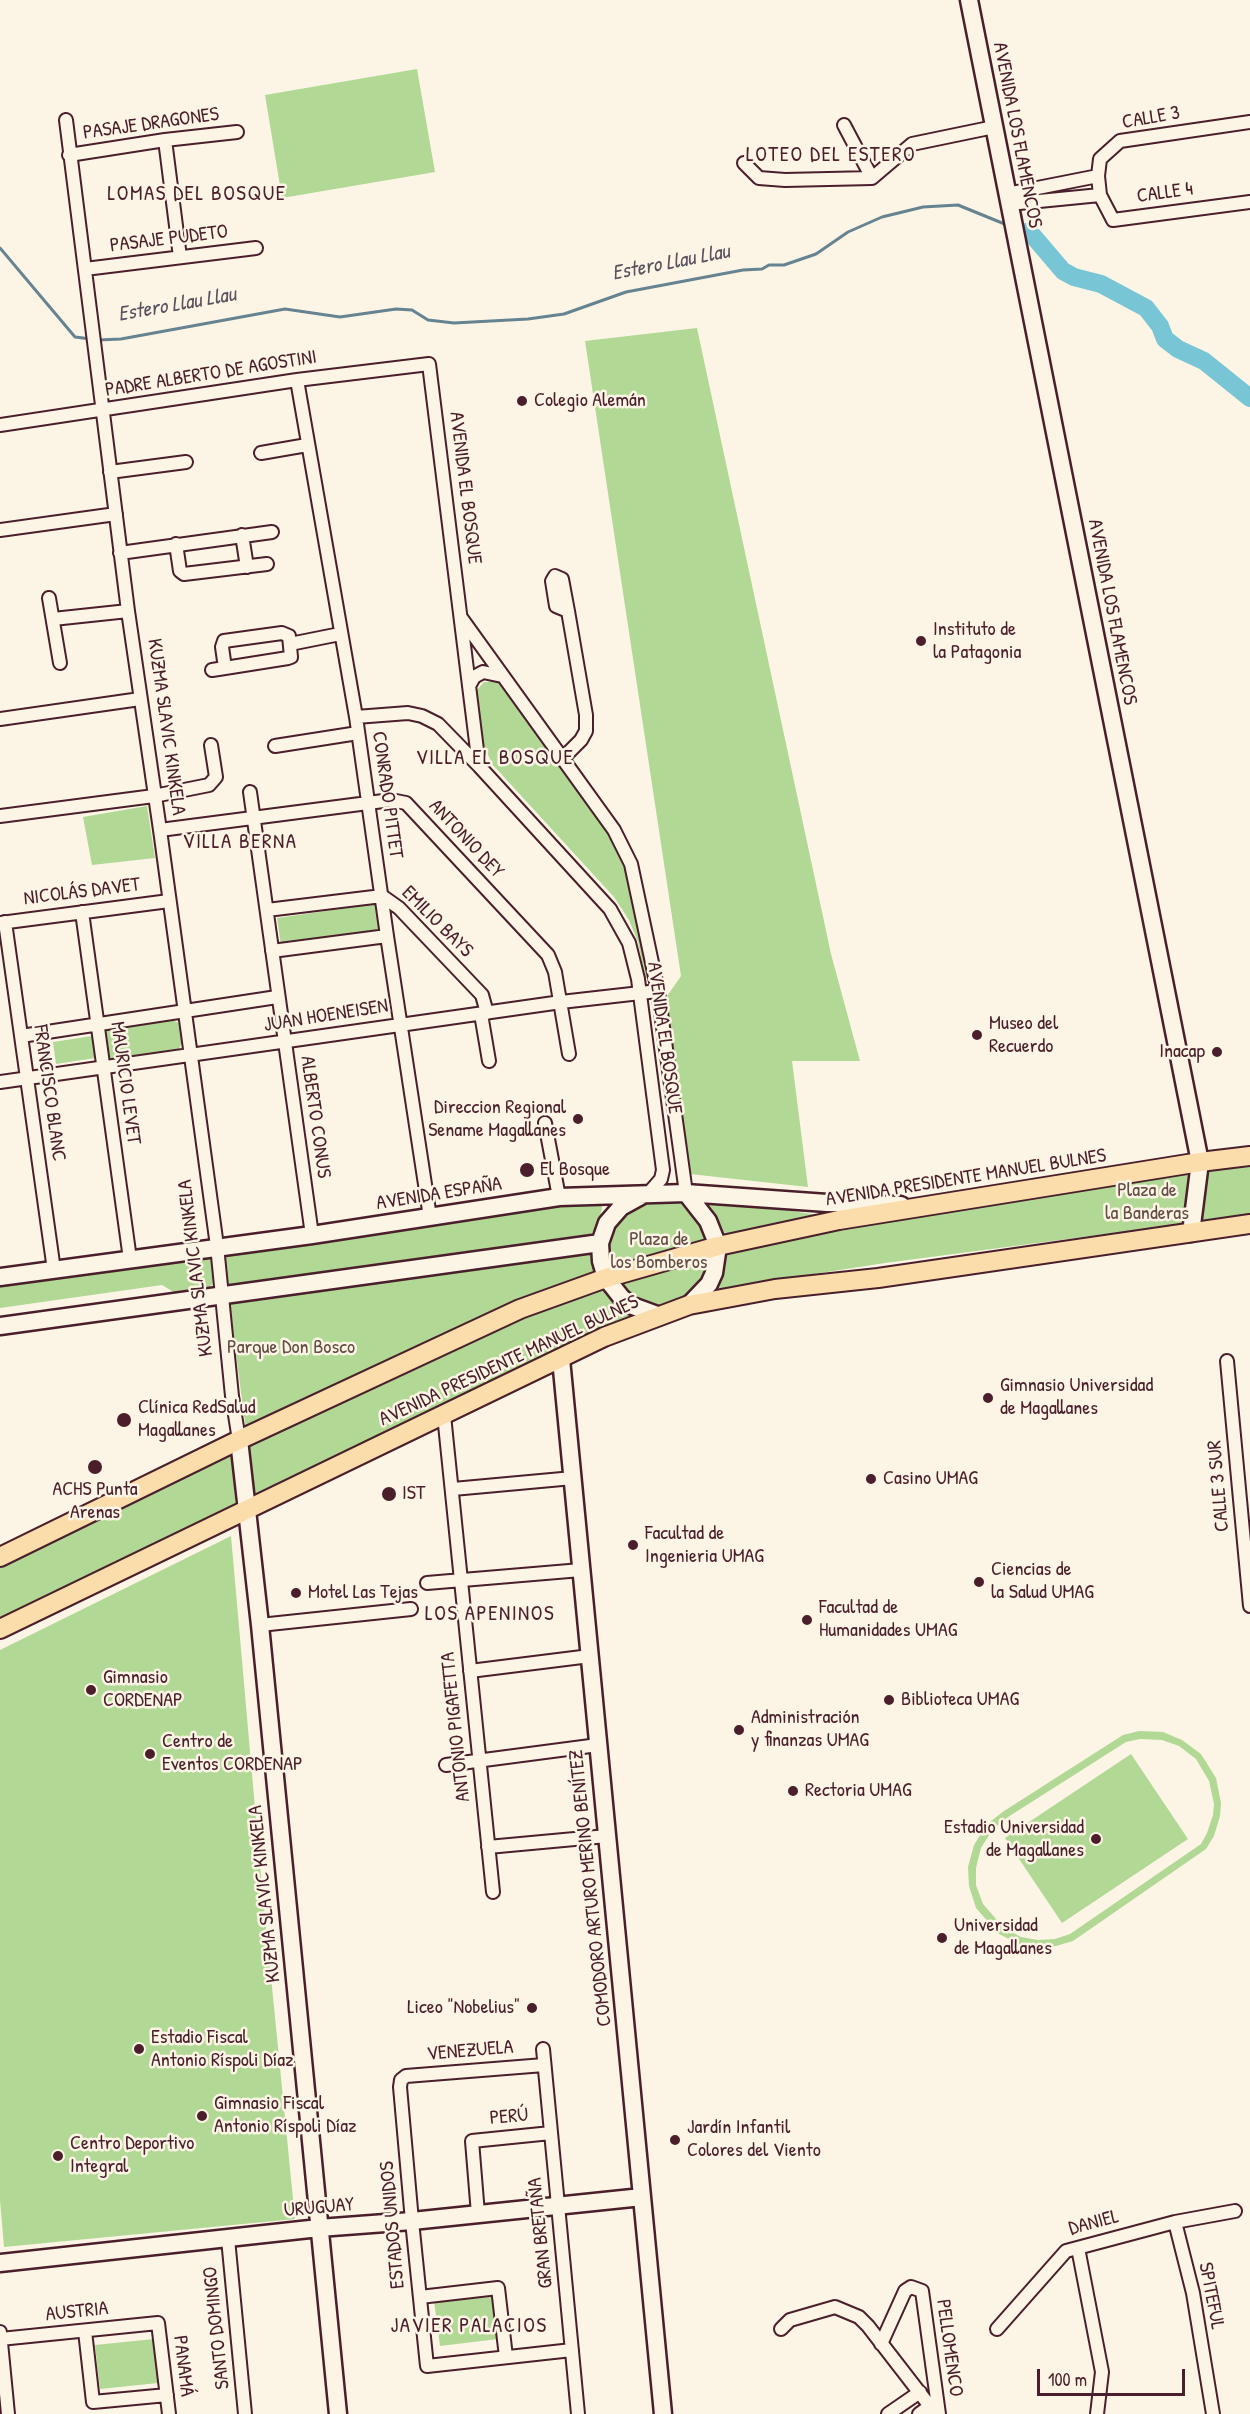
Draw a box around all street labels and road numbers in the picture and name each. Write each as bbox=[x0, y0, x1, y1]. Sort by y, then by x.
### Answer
street label: AVENIDA LOS FLAMENCOS bbox=[987, 40, 1047, 230]
street label: CALLE 3 bbox=[1120, 101, 1182, 135]
street label: PASAJE DRAGONES bbox=[82, 103, 220, 145]
street label: CALLE 4 bbox=[1135, 177, 1195, 209]
street label: PASAJE PUDETO bbox=[109, 220, 229, 258]
street label: PADRE ALBERTO DE AGOSTINI bbox=[104, 345, 318, 403]
street label: AVENIDA EL BOSQUE bbox=[444, 410, 486, 566]
street label: AVENIDA LOS FLAMENCOS bbox=[1082, 517, 1142, 707]
street label: KUZMA SLAVIC KINKELA bbox=[142, 637, 190, 817]
street label: CONRADO PITTET bbox=[366, 730, 408, 860]
street label: ANTONIO DEY bbox=[423, 795, 509, 883]
street label: NICOLÁS DAVET bbox=[22, 873, 142, 911]
street label: EMILIO BAYS bbox=[396, 881, 478, 963]
street label: AVENIDA EL BOSQUE bbox=[641, 960, 687, 1116]
street label: JUAN HOENEISEN bbox=[262, 994, 390, 1038]
street label: MAURICIO LEVET bbox=[105, 1020, 145, 1146]
street label: FRANCISCO BLANC bbox=[28, 1023, 70, 1163]
street label: ALBERTO CONUS bbox=[295, 1054, 335, 1180]
street label: AVENIDA PRESIDENTE MANUEL BULNES bbox=[824, 1144, 1108, 1212]
street label: AVENIDA ESPAÑA bbox=[374, 1172, 504, 1216]
street label: KUZMA SLAVIC KINKELA bbox=[173, 1178, 219, 1358]
street label: AVENIDA PRESIDENTE MANUEL BULNES bbox=[375, 1290, 643, 1432]
street label: CALLE 3 SUR bbox=[1203, 1439, 1235, 1533]
street label: ANTONIO PIGAFETTA bbox=[436, 1651, 476, 1803]
street label: COMODORO ARTURO MERINO BENÍTEZ bbox=[565, 1748, 617, 2028]
street label: KUZMA SLAVIC KINKELA bbox=[244, 1804, 286, 1984]
street label: VENEZUELA bbox=[426, 2035, 514, 2067]
street label: PERÚ bbox=[489, 2103, 529, 2131]
street label: ESTADOS UNIDOS bbox=[375, 2160, 411, 2290]
street label: GRAN BRETAÑA bbox=[523, 2176, 559, 2290]
street label: URUGUAY bbox=[283, 2193, 355, 2223]
street label: DANIEL bbox=[1066, 2205, 1122, 2241]
street label: SPITEFUL bbox=[1193, 2261, 1229, 2331]
street label: SANTO DOMINGO bbox=[199, 2265, 235, 2391]
street label: AUSTRIA bbox=[44, 2297, 110, 2327]
street label: PELLOMENCO bbox=[930, 2298, 968, 2398]
street label: PANAMÁ bbox=[167, 2334, 199, 2398]

